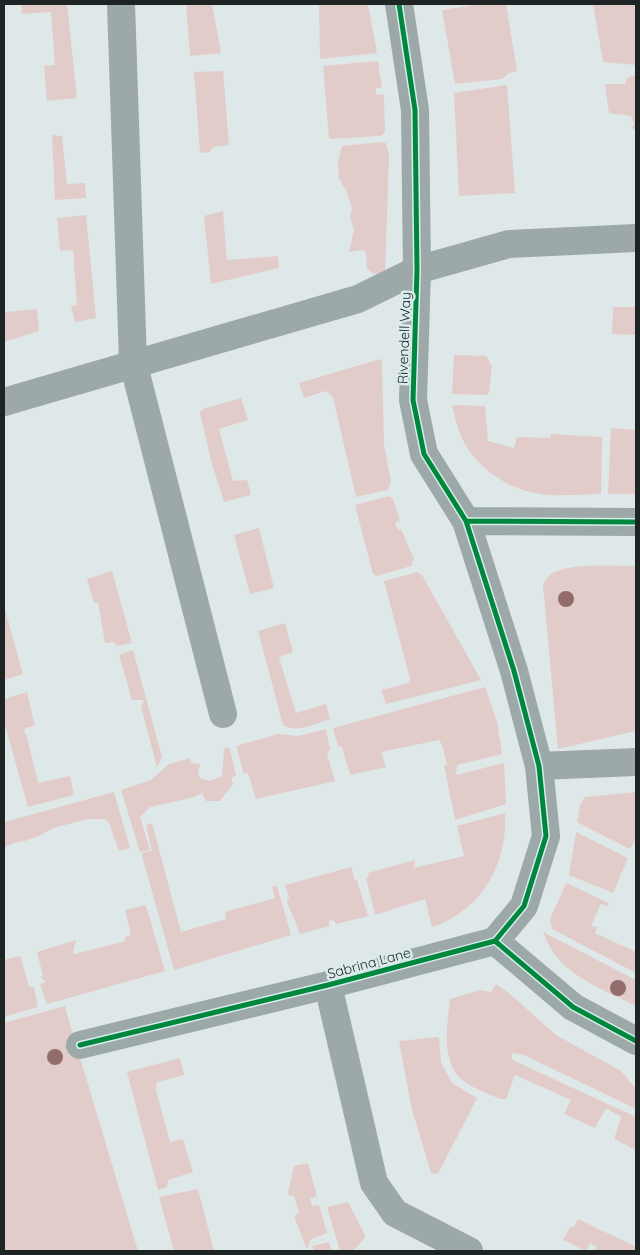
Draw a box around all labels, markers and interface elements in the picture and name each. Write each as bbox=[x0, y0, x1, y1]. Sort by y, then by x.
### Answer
street label: Rivendell Way bbox=[393, 292, 415, 384]
street label: Sabrina Lane bbox=[325, 943, 413, 983]

